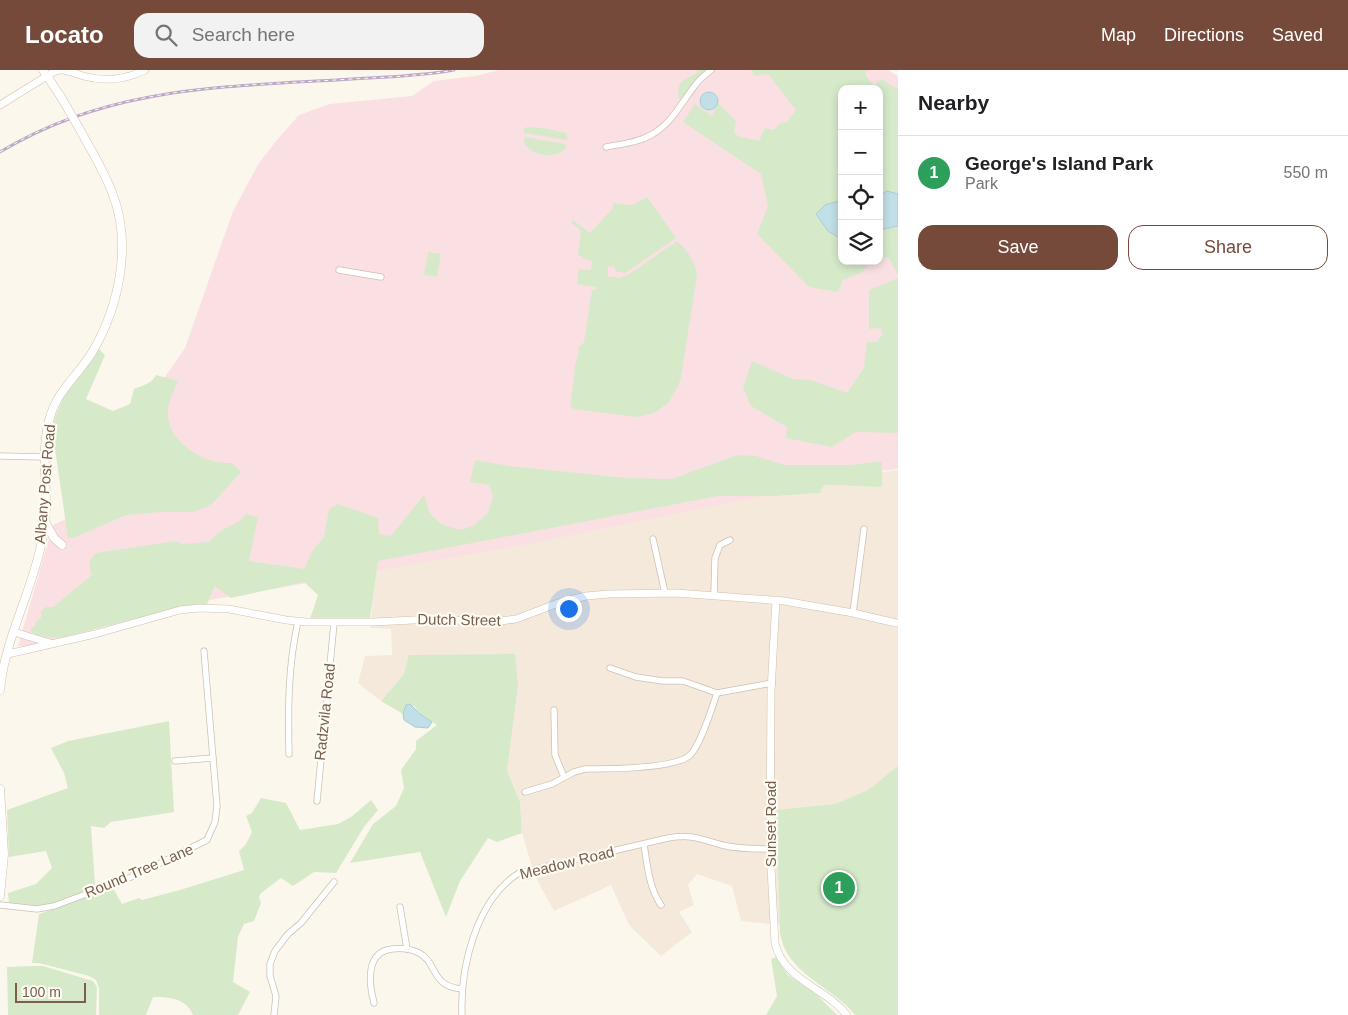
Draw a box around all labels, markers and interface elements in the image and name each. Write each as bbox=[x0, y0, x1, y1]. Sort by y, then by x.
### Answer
search box bbox=[134, 13, 484, 58]
text: Locato bbox=[25, 21, 104, 48]
icon: search bbox=[152, 21, 180, 49]
text: Search here bbox=[192, 24, 295, 45]
text: Map bbox=[1101, 25, 1136, 45]
text: Directions bbox=[1164, 25, 1244, 45]
text: Saved bbox=[1272, 25, 1323, 45]
map controls bbox=[838, 85, 883, 265]
button: + bbox=[838, 85, 883, 130]
text: Nearby bbox=[918, 91, 989, 114]
button: − bbox=[838, 130, 883, 175]
text: George's Island Park bbox=[965, 153, 1153, 174]
text: 1 bbox=[930, 164, 938, 181]
text: 550 m bbox=[1284, 164, 1328, 181]
button: locate bbox=[838, 175, 883, 220]
text: Park bbox=[965, 175, 998, 192]
button: layers bbox=[838, 220, 883, 265]
button: Save bbox=[918, 225, 1118, 270]
button: Share bbox=[1128, 225, 1328, 270]
street label: Albany Post Road bbox=[31, 423, 58, 545]
your location bbox=[556, 596, 582, 622]
street label: Dutch Street bbox=[417, 610, 502, 629]
street label: Radzvila Road bbox=[311, 663, 338, 761]
street label: Sunset Road bbox=[762, 781, 779, 867]
street label: Round Tree Lane bbox=[82, 840, 195, 901]
street label: Meadow Road bbox=[518, 843, 616, 882]
pin: 1 bbox=[823, 869, 855, 907]
scale bar bbox=[15, 980, 86, 1003]
text: 100 m bbox=[22, 984, 61, 1000]

